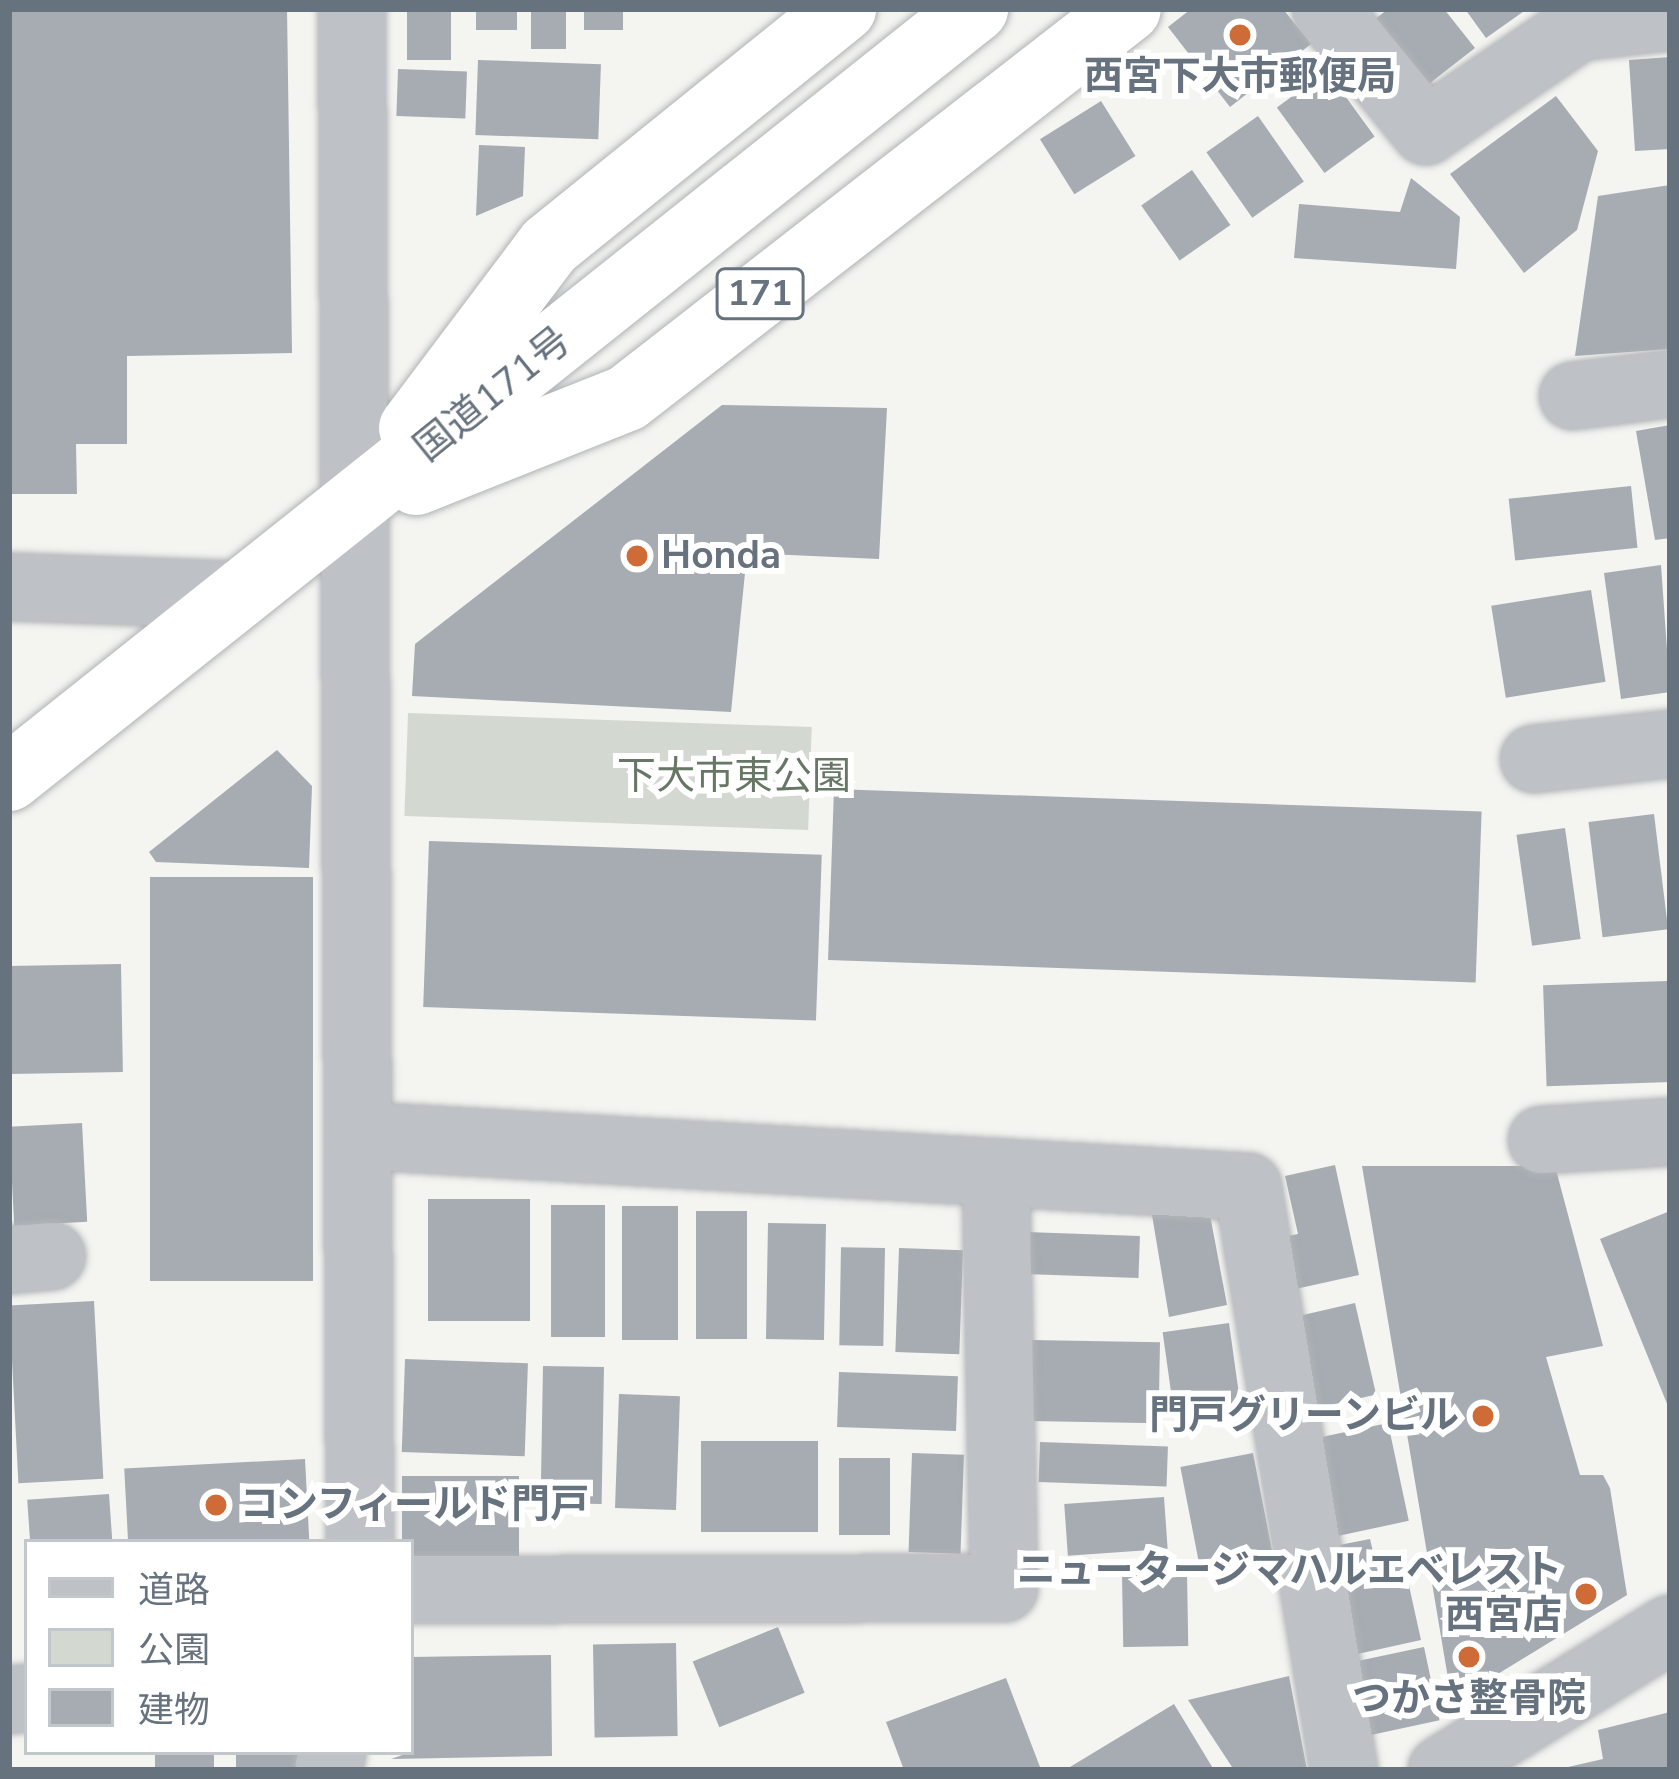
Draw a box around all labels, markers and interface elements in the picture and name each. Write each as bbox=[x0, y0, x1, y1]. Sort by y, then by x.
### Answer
marker: 西宮下大市郵便局 bbox=[1227, 22, 1253, 48]
place label: 西宮下大市郵便局 bbox=[1084, 54, 1396, 100]
road number: 171 bbox=[715, 264, 805, 324]
street label: 国道171号 bbox=[406, 318, 580, 472]
place label: Honda bbox=[661, 533, 781, 579]
marker: Honda bbox=[624, 543, 650, 569]
park label: 下大市東公園 bbox=[617, 754, 851, 800]
place label: 門戸グリーンビル bbox=[1147, 1393, 1459, 1439]
marker: 門戸グリーンビル bbox=[1470, 1403, 1496, 1429]
place label: コンフィールド門戸 bbox=[240, 1482, 591, 1528]
marker: コンフィールド門戸 bbox=[203, 1492, 229, 1518]
legend bbox=[24, 1539, 414, 1755]
place label: ニュータージマハルエベレスト 西宮店 bbox=[1016, 1549, 1562, 1640]
text: 道路 bbox=[138, 1566, 210, 1615]
marker: ニュータージマハルエベレスト 西宮店 bbox=[1573, 1581, 1599, 1607]
text: 公園 bbox=[138, 1626, 210, 1675]
marker: つかさ整骨院 bbox=[1456, 1644, 1482, 1670]
place label: つかさ整骨院 bbox=[1352, 1676, 1586, 1722]
text: 建物 bbox=[138, 1686, 210, 1735]

